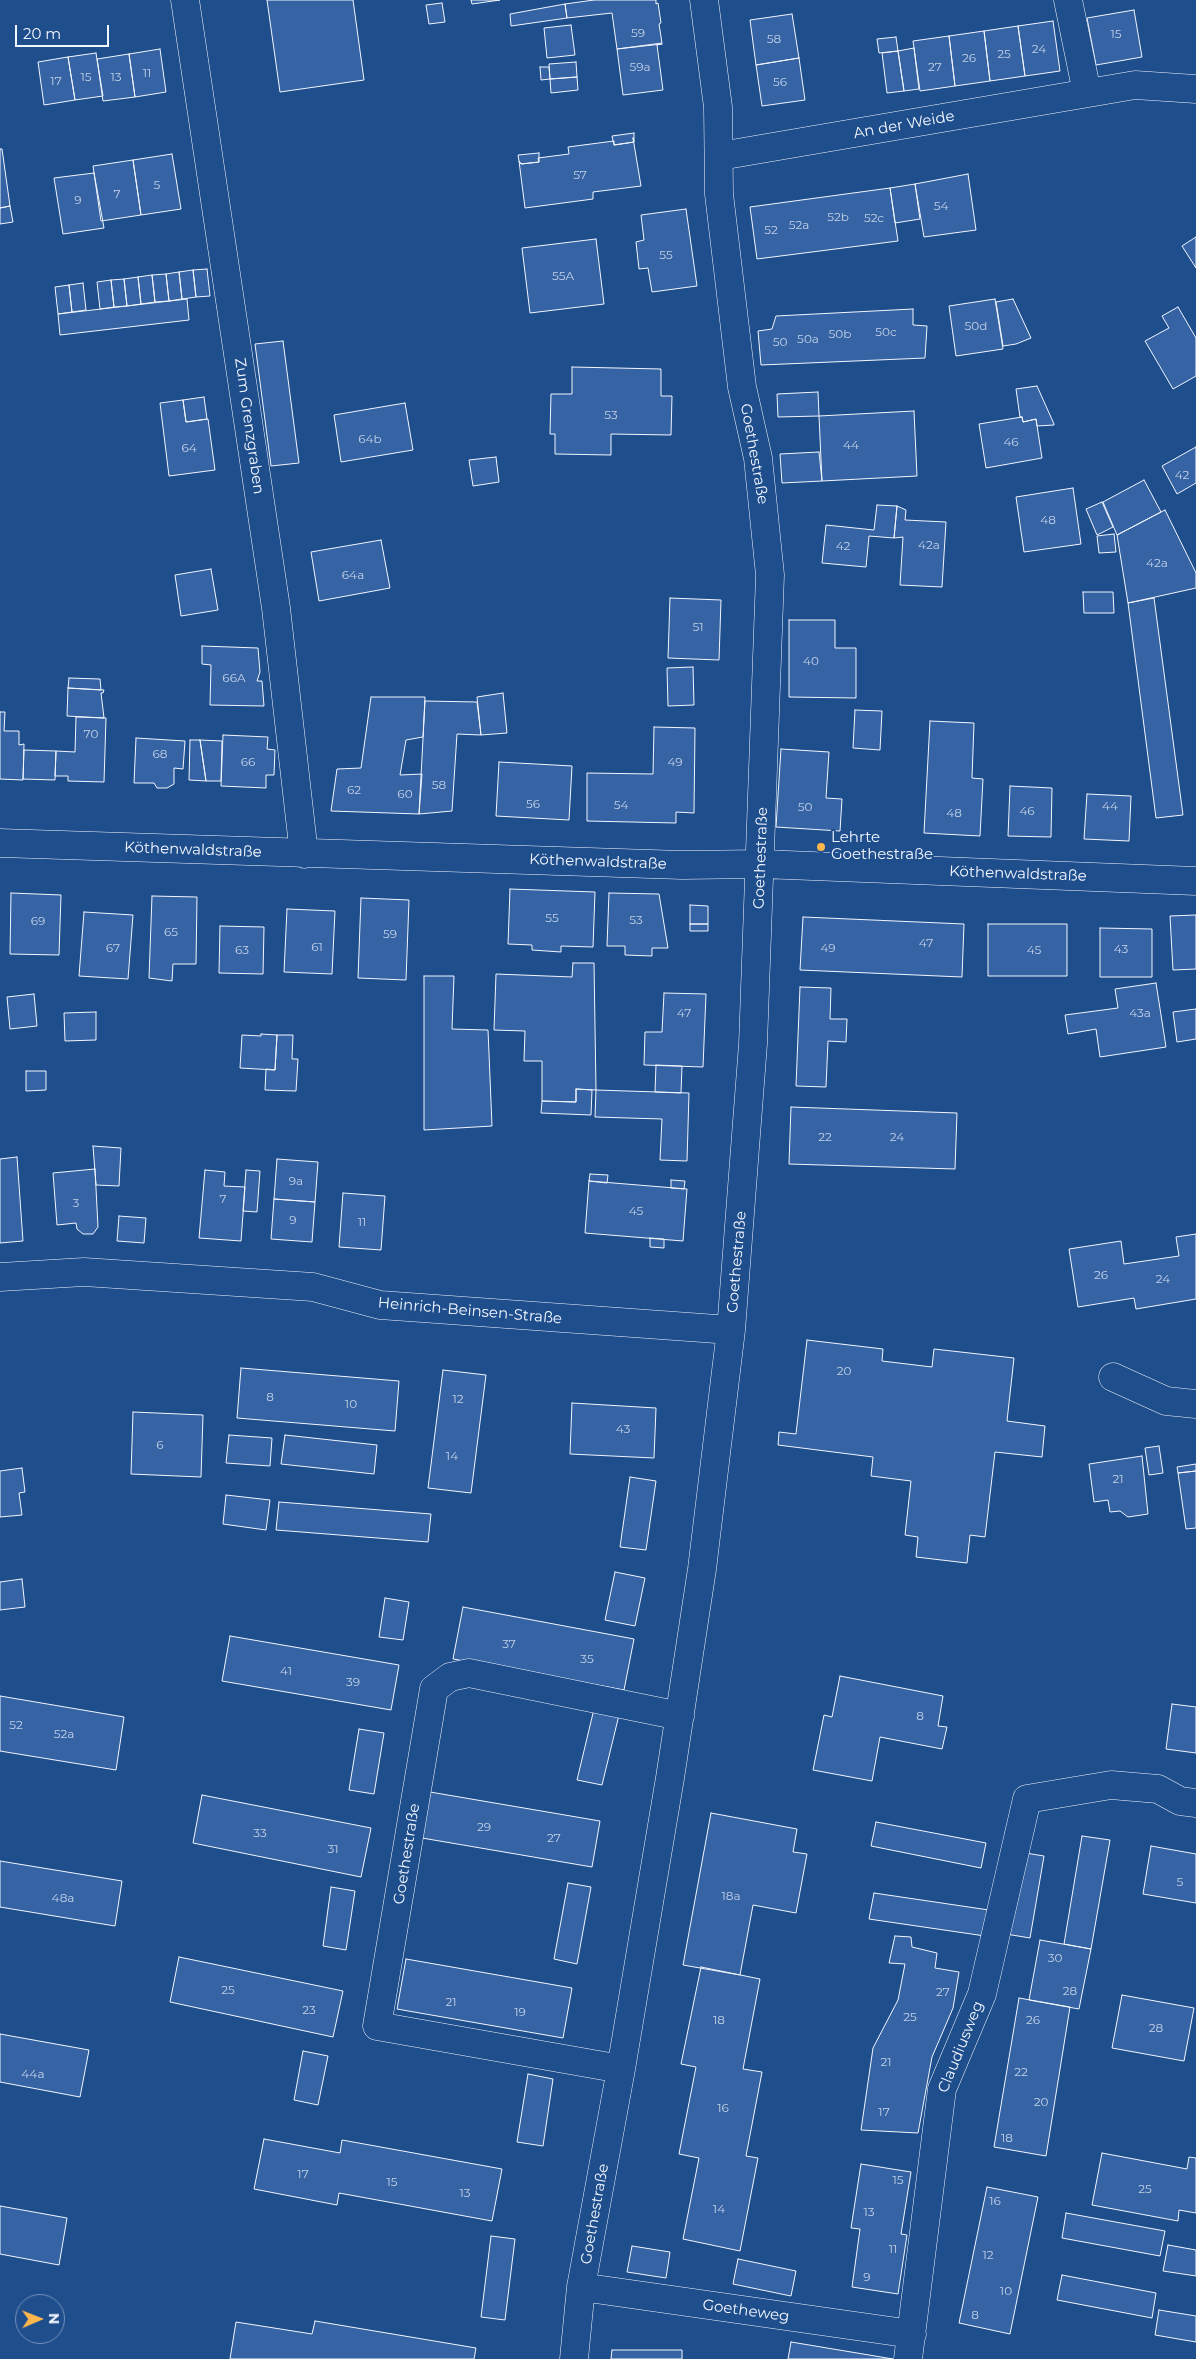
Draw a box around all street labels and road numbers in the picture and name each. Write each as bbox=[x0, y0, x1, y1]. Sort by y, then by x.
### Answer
street label: An der Weide bbox=[852, 107, 956, 143]
street label: Zum Grenzgraben bbox=[231, 357, 267, 495]
street label: Goethestraße bbox=[736, 402, 772, 506]
street label: Goethestraße bbox=[750, 807, 772, 909]
street label: Köthenwaldstraße bbox=[124, 839, 262, 861]
street label: Köthenwaldstraße bbox=[529, 851, 667, 873]
street label: Köthenwaldstraße bbox=[949, 863, 1087, 885]
street label: Goethestraße bbox=[724, 1210, 750, 1314]
street label: Heinrich-Beinsen-Straße bbox=[377, 1294, 563, 1328]
street label: Goethestraße bbox=[390, 1802, 424, 1906]
street label: Claudiusweg bbox=[934, 1998, 988, 2096]
street label: Goethestraße bbox=[577, 2162, 613, 2266]
street label: Goetheweg bbox=[701, 2296, 791, 2326]

